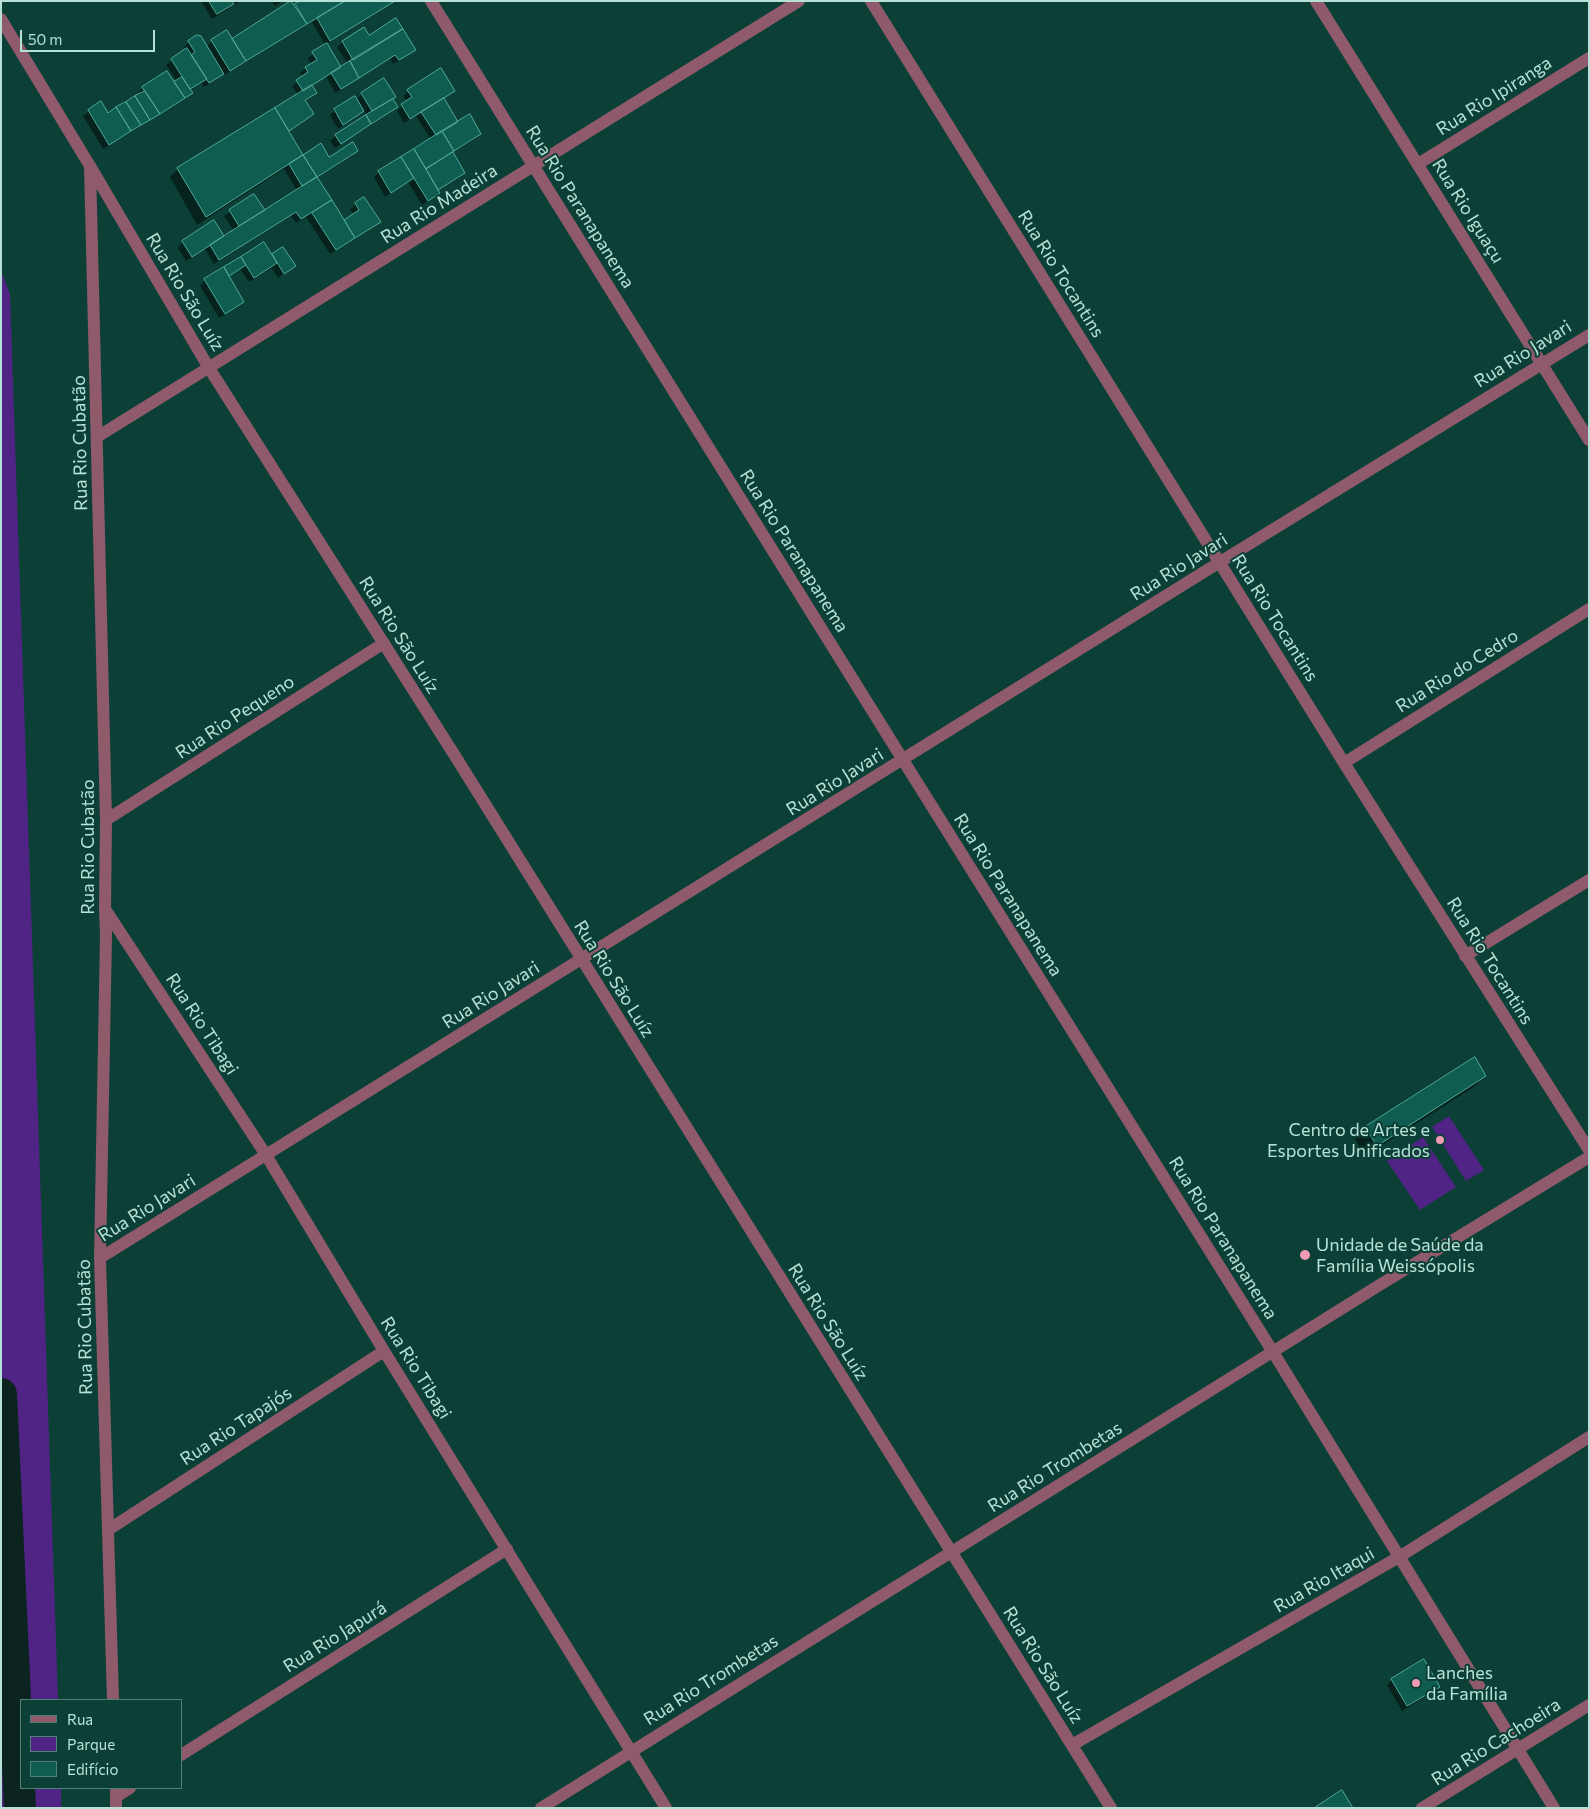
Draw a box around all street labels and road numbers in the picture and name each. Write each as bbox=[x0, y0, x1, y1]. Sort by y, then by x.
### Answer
street label: Rua Rio Ipiranga bbox=[1432, 52, 1556, 140]
street label: Rua Rio Paranapanema bbox=[521, 122, 639, 292]
street label: Rua Rio Iguaçu bbox=[1427, 155, 1509, 267]
street label: Rua Rio Madeira bbox=[377, 160, 501, 248]
street label: Rua Rio Tocantins bbox=[1013, 206, 1109, 342]
street label: Rua Rio São Luíz bbox=[141, 229, 229, 355]
street label: Rua Rio Javari bbox=[1470, 316, 1576, 392]
street label: Rua Rio Cubatão bbox=[68, 375, 92, 511]
street label: Rua Rio Paranapanema bbox=[735, 466, 853, 636]
street label: Rua Rio Javari bbox=[1126, 529, 1232, 605]
street label: Rua Rio Tocantins bbox=[1227, 550, 1323, 686]
street label: Rua Rio São Luíz bbox=[354, 573, 444, 697]
street label: Rua Rio do Cedro bbox=[1392, 625, 1522, 717]
street label: Rua Rio Pequeno bbox=[172, 671, 298, 763]
street label: Rua Rio Javari bbox=[782, 744, 888, 820]
street label: Rua Rio Cubatão bbox=[77, 779, 99, 915]
street label: Rua Rio Paranapanema bbox=[949, 810, 1067, 980]
street label: Rua Rio Tocantins bbox=[1442, 893, 1538, 1029]
street label: Rua Rio São Luíz bbox=[569, 917, 659, 1041]
street label: Rua Rio Javari bbox=[438, 957, 544, 1033]
street label: Rua Rio Tibagi bbox=[161, 969, 243, 1079]
street label: Rua Rio Paranapanema bbox=[1164, 1153, 1282, 1323]
street label: Rua Rio Javari bbox=[94, 1170, 200, 1246]
street label: Rua Rio Cubatão bbox=[73, 1259, 97, 1395]
street label: Rua Rio São Luíz bbox=[783, 1260, 873, 1384]
street label: Rua Rio Tibagi bbox=[376, 1313, 456, 1423]
street label: Rua Rio Tapajós bbox=[176, 1382, 296, 1470]
street label: Rua Rio Trombetas bbox=[984, 1417, 1126, 1517]
street label: Rua Rio Itaqui bbox=[1270, 1542, 1378, 1618]
street label: Rua Rio Japurá bbox=[279, 1597, 391, 1677]
street label: Rua Rio São Luíz bbox=[998, 1603, 1088, 1727]
street label: Rua Rio Trombetas bbox=[640, 1630, 782, 1730]
street label: Rua Rio Cachoeira bbox=[1428, 1694, 1564, 1790]

